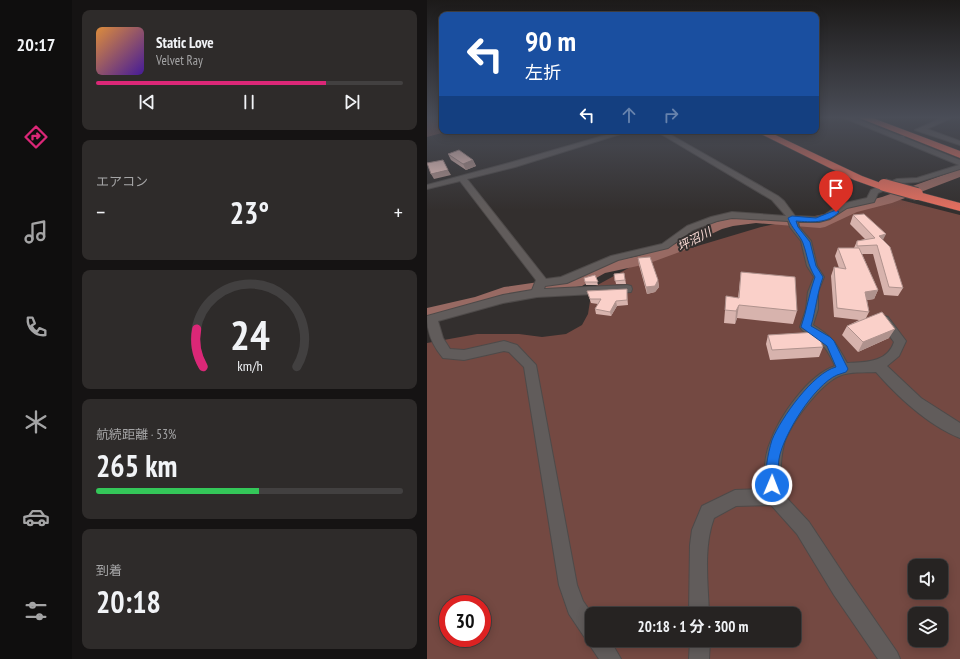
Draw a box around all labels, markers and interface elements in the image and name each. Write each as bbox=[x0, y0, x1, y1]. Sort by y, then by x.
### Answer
text: 90 m bbox=[525, 22, 576, 59]
icon: left bbox=[459, 28, 511, 80]
text: 20:17 bbox=[17, 33, 55, 56]
text: Static Love bbox=[156, 33, 214, 52]
text: Velvet Ray bbox=[156, 52, 203, 69]
text: 左折 bbox=[525, 61, 561, 84]
icon: previous bbox=[136, 91, 158, 113]
icon: pause bbox=[238, 91, 260, 113]
icon: next bbox=[341, 91, 363, 113]
icon: left bbox=[576, 104, 598, 126]
icon: ahead bbox=[618, 104, 640, 126]
icon: right bbox=[660, 104, 682, 126]
icon: directions bbox=[22, 123, 50, 151]
pin bbox=[819, 171, 853, 212]
text: エアコン bbox=[96, 173, 148, 190]
icon: arrive bbox=[825, 177, 847, 199]
text: 23° bbox=[230, 193, 269, 232]
text: − bbox=[96, 198, 105, 226]
text: + bbox=[394, 198, 403, 226]
icon: music bbox=[22, 218, 50, 246]
water label: 坪沼川 bbox=[675, 223, 715, 254]
text: 24 bbox=[230, 308, 269, 361]
icon: phone bbox=[22, 313, 50, 341]
text: km/h bbox=[237, 356, 262, 375]
icon: climate bbox=[22, 408, 50, 436]
text: 航続距離 · 53% bbox=[96, 426, 176, 443]
text: 265 km bbox=[96, 446, 177, 485]
position arrow bbox=[751, 464, 793, 506]
icon: car bbox=[22, 503, 50, 531]
map controls bbox=[908, 559, 948, 647]
button: sound bbox=[908, 559, 948, 599]
text: 到着 bbox=[96, 562, 122, 579]
text: 20:18 bbox=[96, 582, 161, 621]
speed limit sign: 30 bbox=[439, 595, 491, 647]
icon: filters bbox=[22, 597, 50, 625]
button: layers bbox=[908, 607, 948, 647]
text: 20:18 · 1 分 · 300 m bbox=[638, 617, 748, 636]

